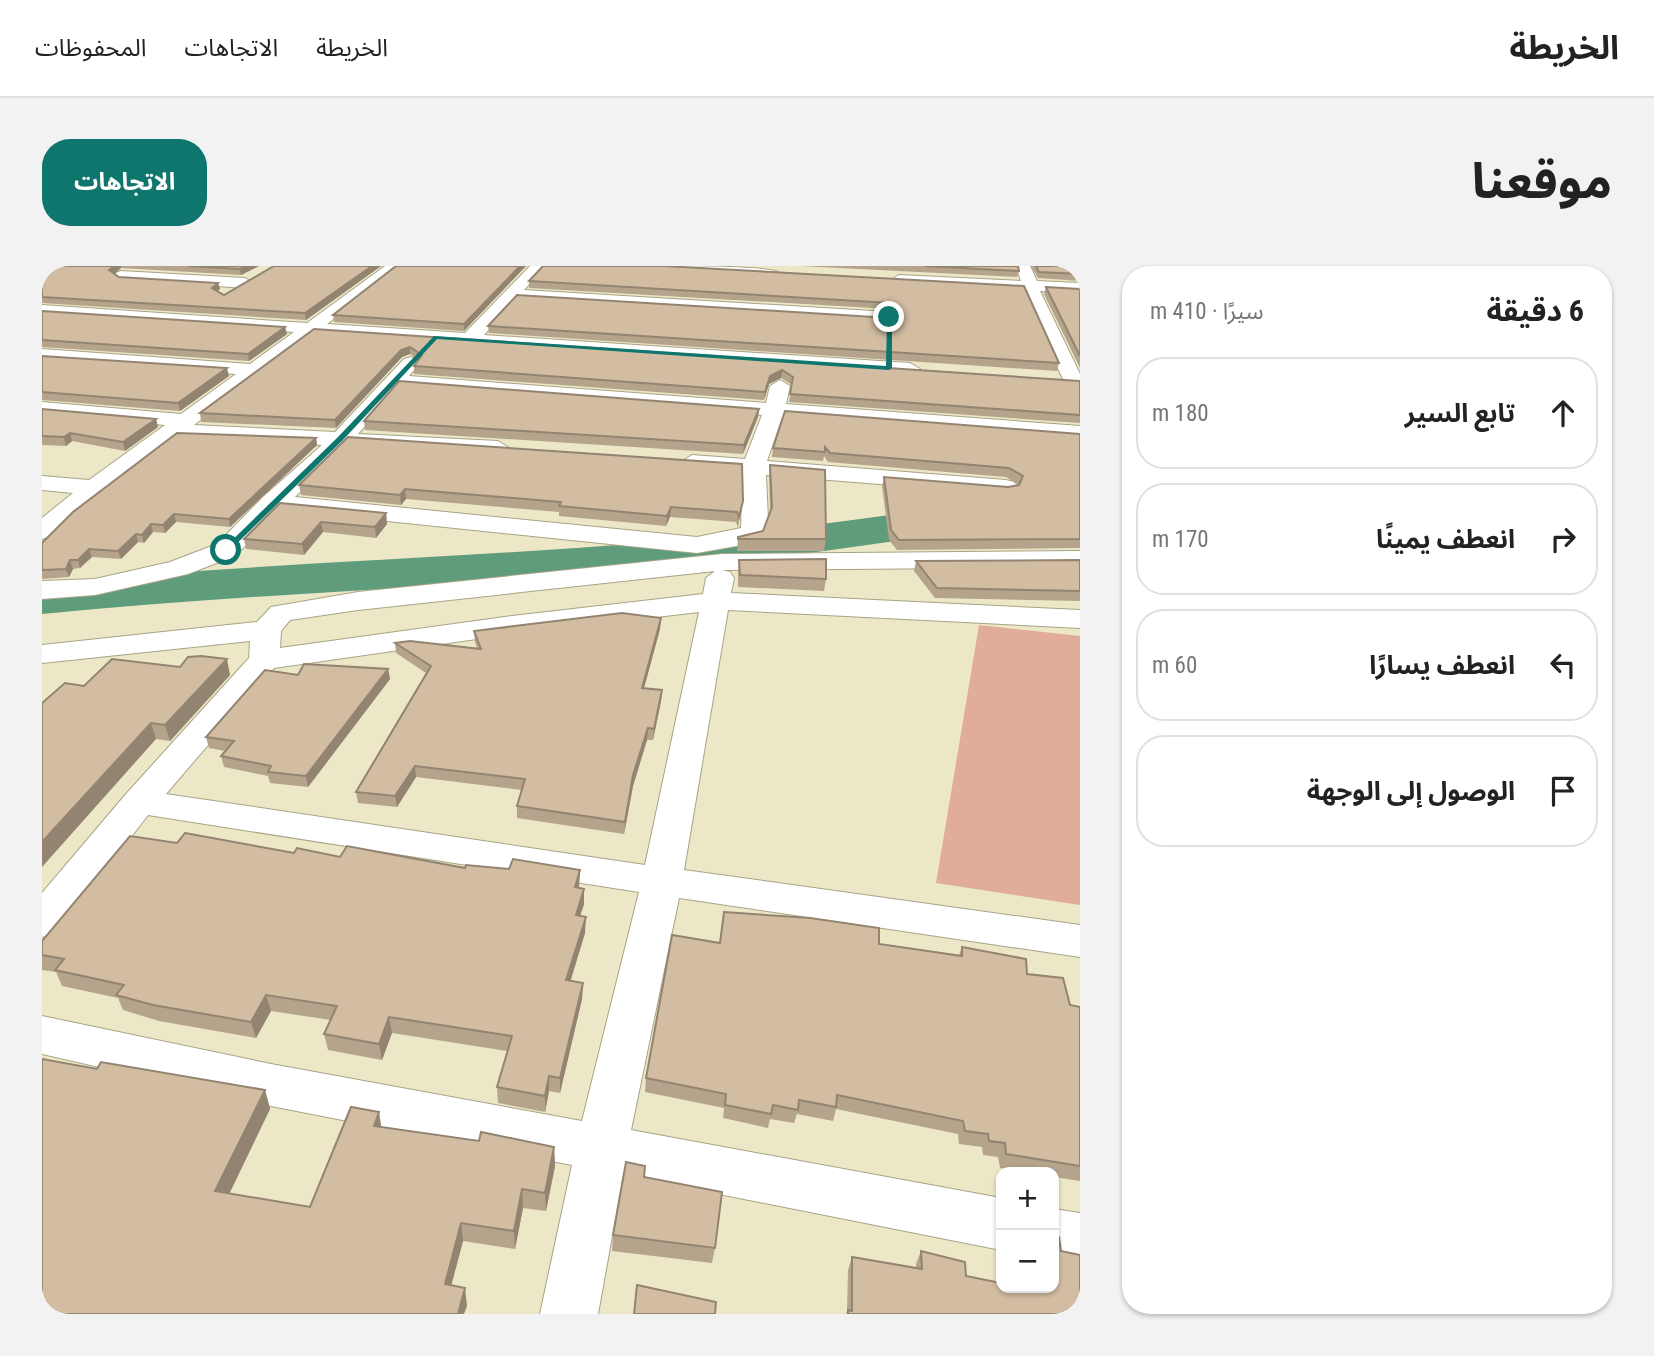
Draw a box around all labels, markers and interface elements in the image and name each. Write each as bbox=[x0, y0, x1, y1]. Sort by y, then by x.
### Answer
text: الخريطة bbox=[1509, 28, 1619, 67]
text: المحفوظات bbox=[35, 34, 146, 62]
text: الاتجاهات bbox=[184, 34, 278, 62]
text: الخريطة bbox=[316, 34, 388, 62]
button: الاتجاهات bbox=[42, 139, 207, 226]
text: موقعنا bbox=[1472, 153, 1612, 210]
text: 6 دقيقة bbox=[1486, 293, 1584, 328]
text: سيرًا · 410 m bbox=[1150, 298, 1263, 325]
route end bbox=[873, 301, 904, 332]
icon: ahead bbox=[1544, 394, 1582, 432]
text: تابع السير bbox=[1405, 398, 1515, 428]
text: 180 m bbox=[1152, 400, 1209, 427]
icon: right bbox=[1544, 520, 1582, 558]
text: انعطف يمينًا bbox=[1376, 524, 1515, 554]
text: 170 m bbox=[1152, 526, 1209, 553]
route start bbox=[210, 534, 241, 565]
icon: left bbox=[1544, 646, 1582, 684]
text: انعطف يسارًا bbox=[1369, 650, 1515, 680]
text: 60 m bbox=[1152, 652, 1197, 679]
icon: arrive bbox=[1544, 772, 1582, 810]
text: الوصول إلى الوجهة bbox=[1307, 776, 1515, 806]
map controls bbox=[996, 1167, 1059, 1293]
button: + bbox=[996, 1167, 1059, 1230]
button: − bbox=[996, 1230, 1059, 1293]

